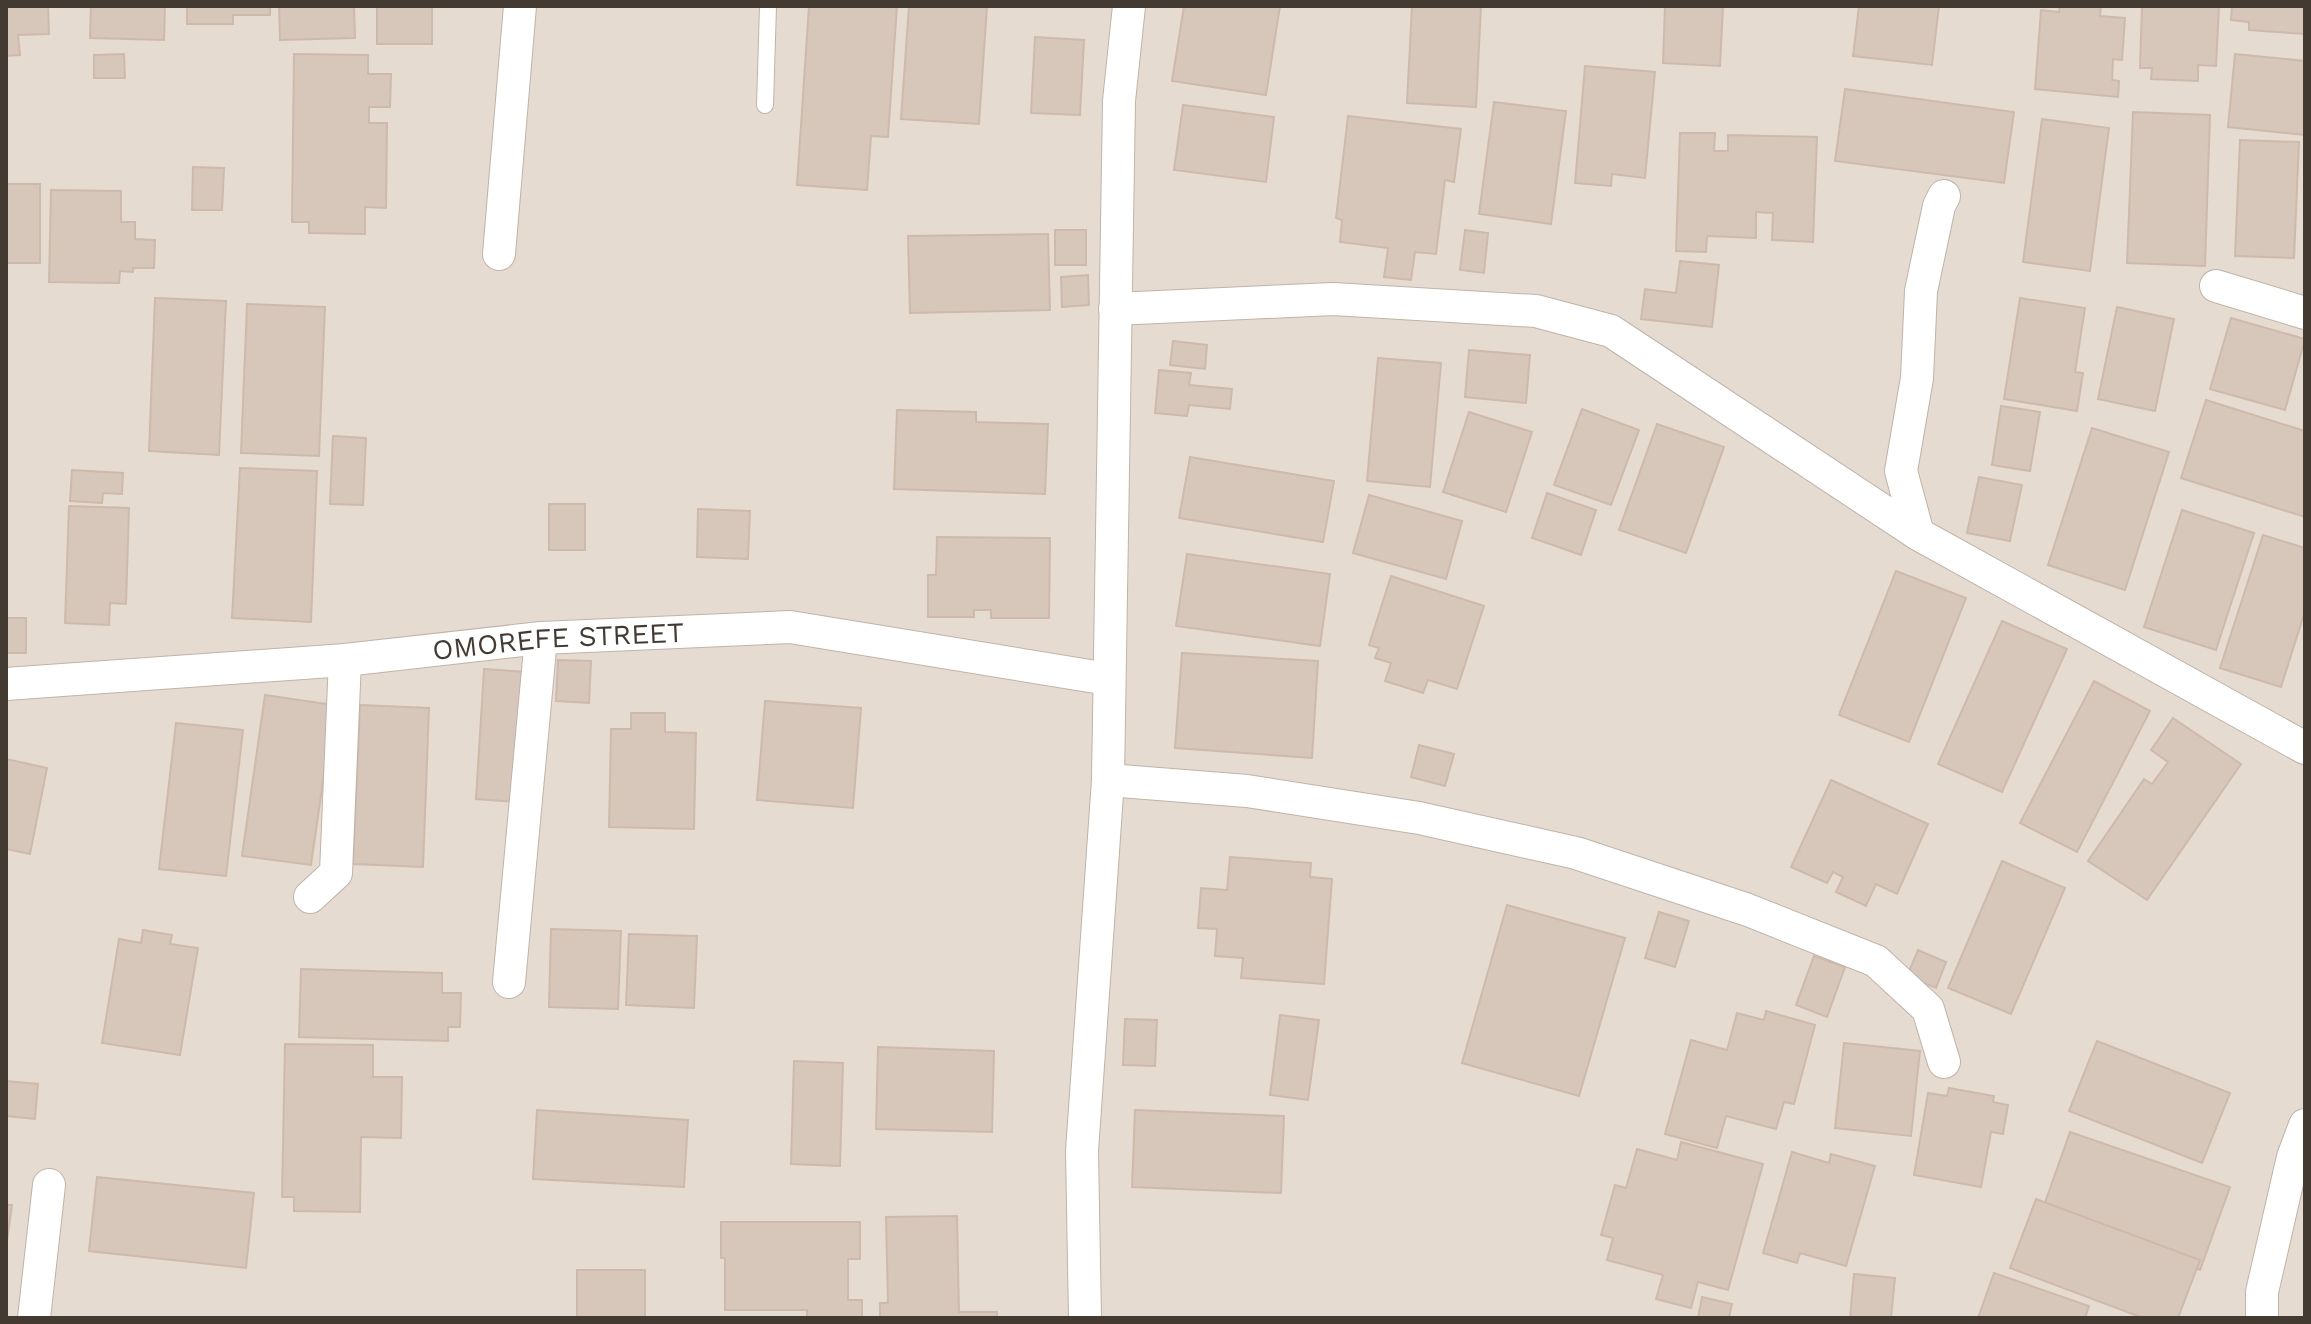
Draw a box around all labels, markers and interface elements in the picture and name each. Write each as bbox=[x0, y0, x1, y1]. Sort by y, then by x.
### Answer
street label: OMOREFE STREET bbox=[431, 616, 685, 667]

